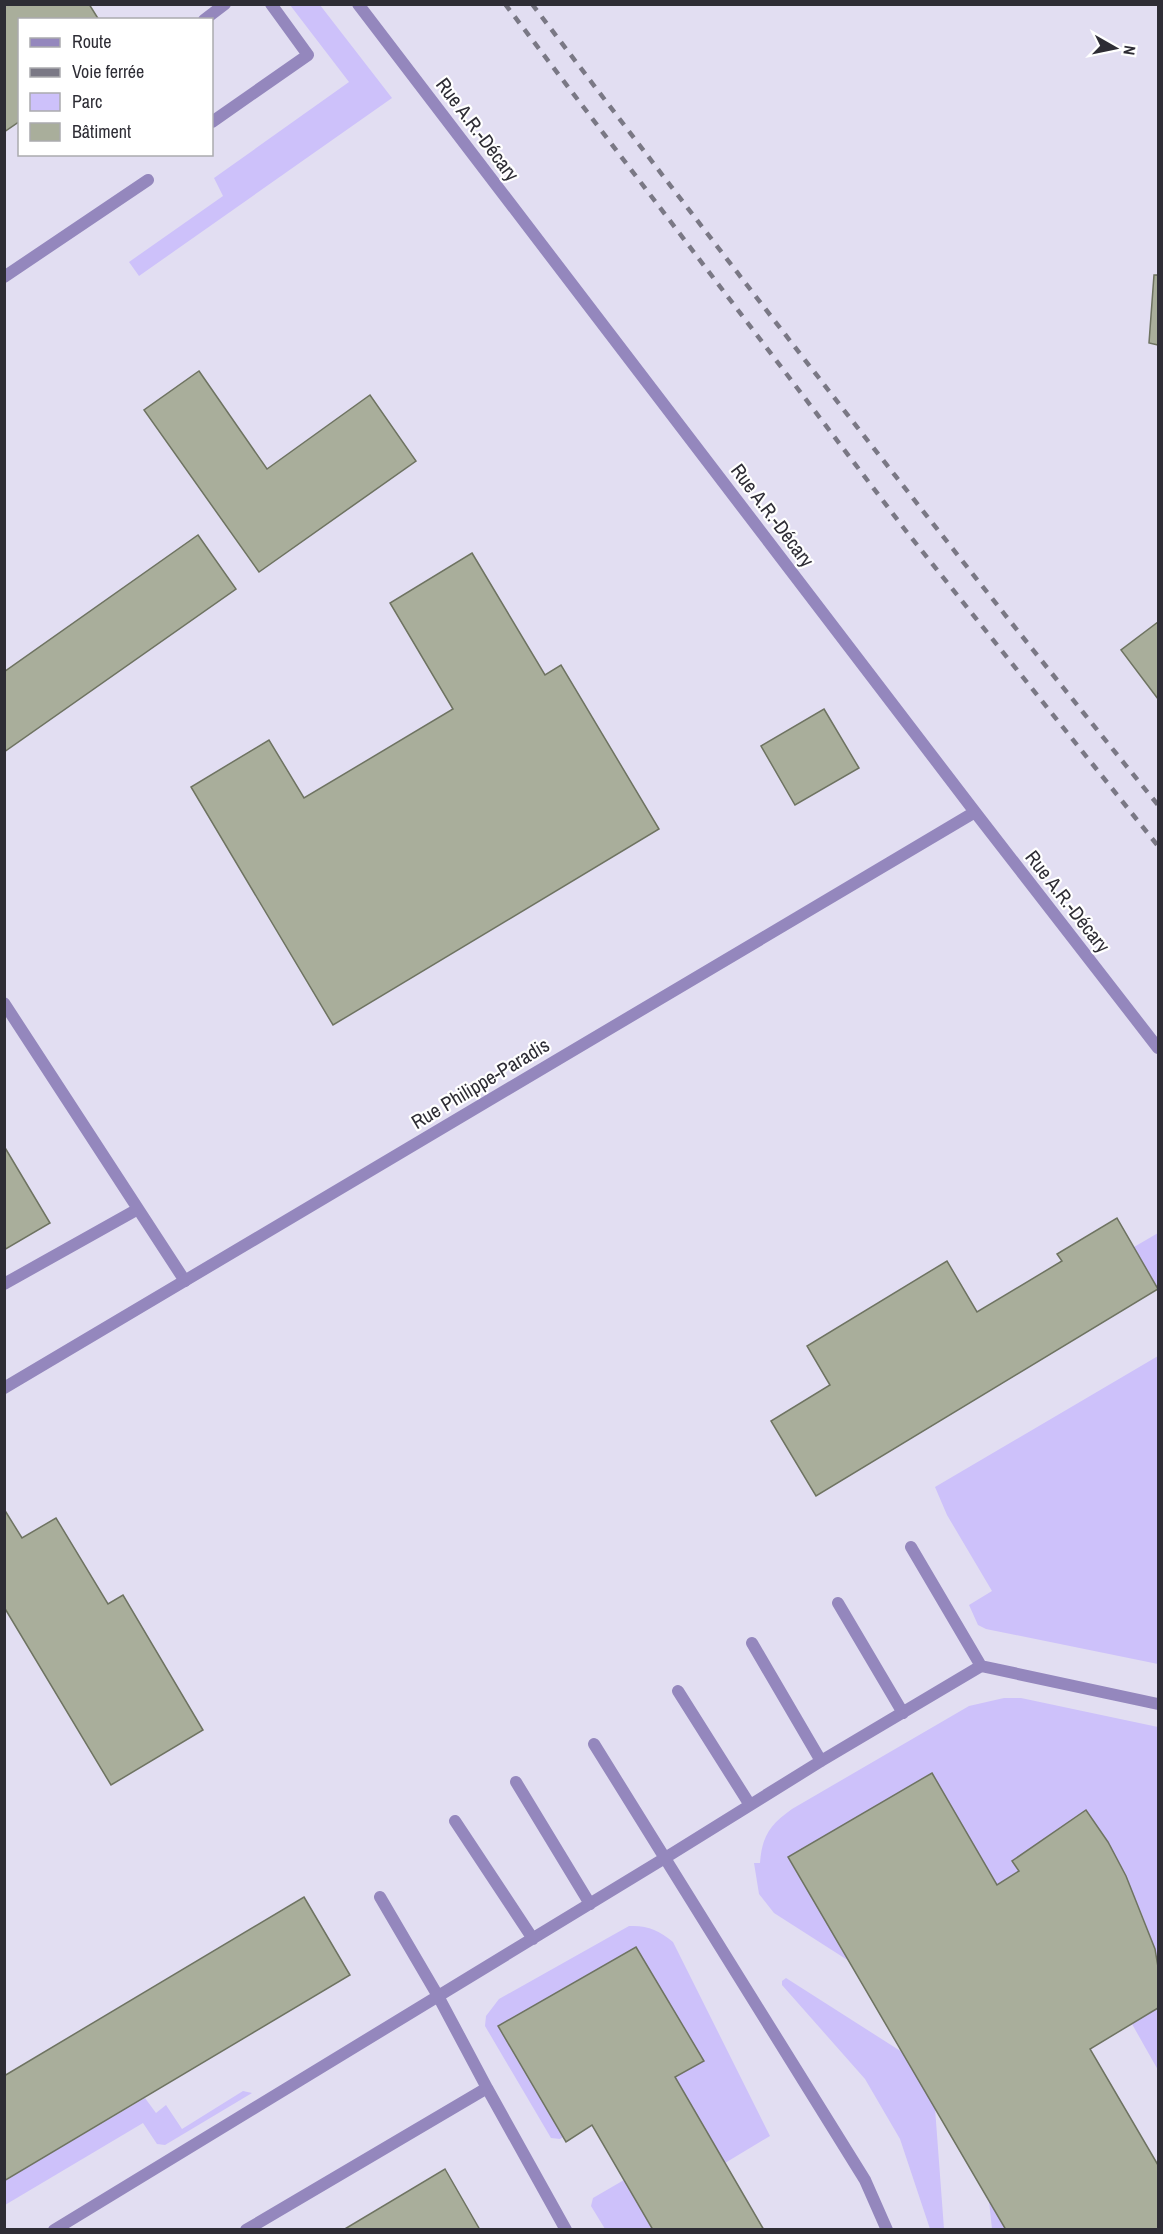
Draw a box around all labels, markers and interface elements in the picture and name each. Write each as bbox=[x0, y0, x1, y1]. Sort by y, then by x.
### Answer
legend bbox=[18, 18, 213, 156]
north arrow bbox=[1085, 18, 1145, 78]
text: Route bbox=[72, 29, 111, 54]
text: N bbox=[1118, 44, 1141, 57]
text: Voie ferrée bbox=[72, 59, 144, 84]
street label: Rue A.R.-Décary bbox=[430, 72, 526, 187]
text: Parc bbox=[72, 89, 102, 114]
text: Bâtiment bbox=[72, 119, 131, 144]
street label: Rue A.R.-Décary bbox=[725, 458, 821, 573]
street label: Rue A.R.-Décary bbox=[1019, 844, 1117, 958]
street label: Rue Philippe-Paradis bbox=[406, 1031, 554, 1135]

